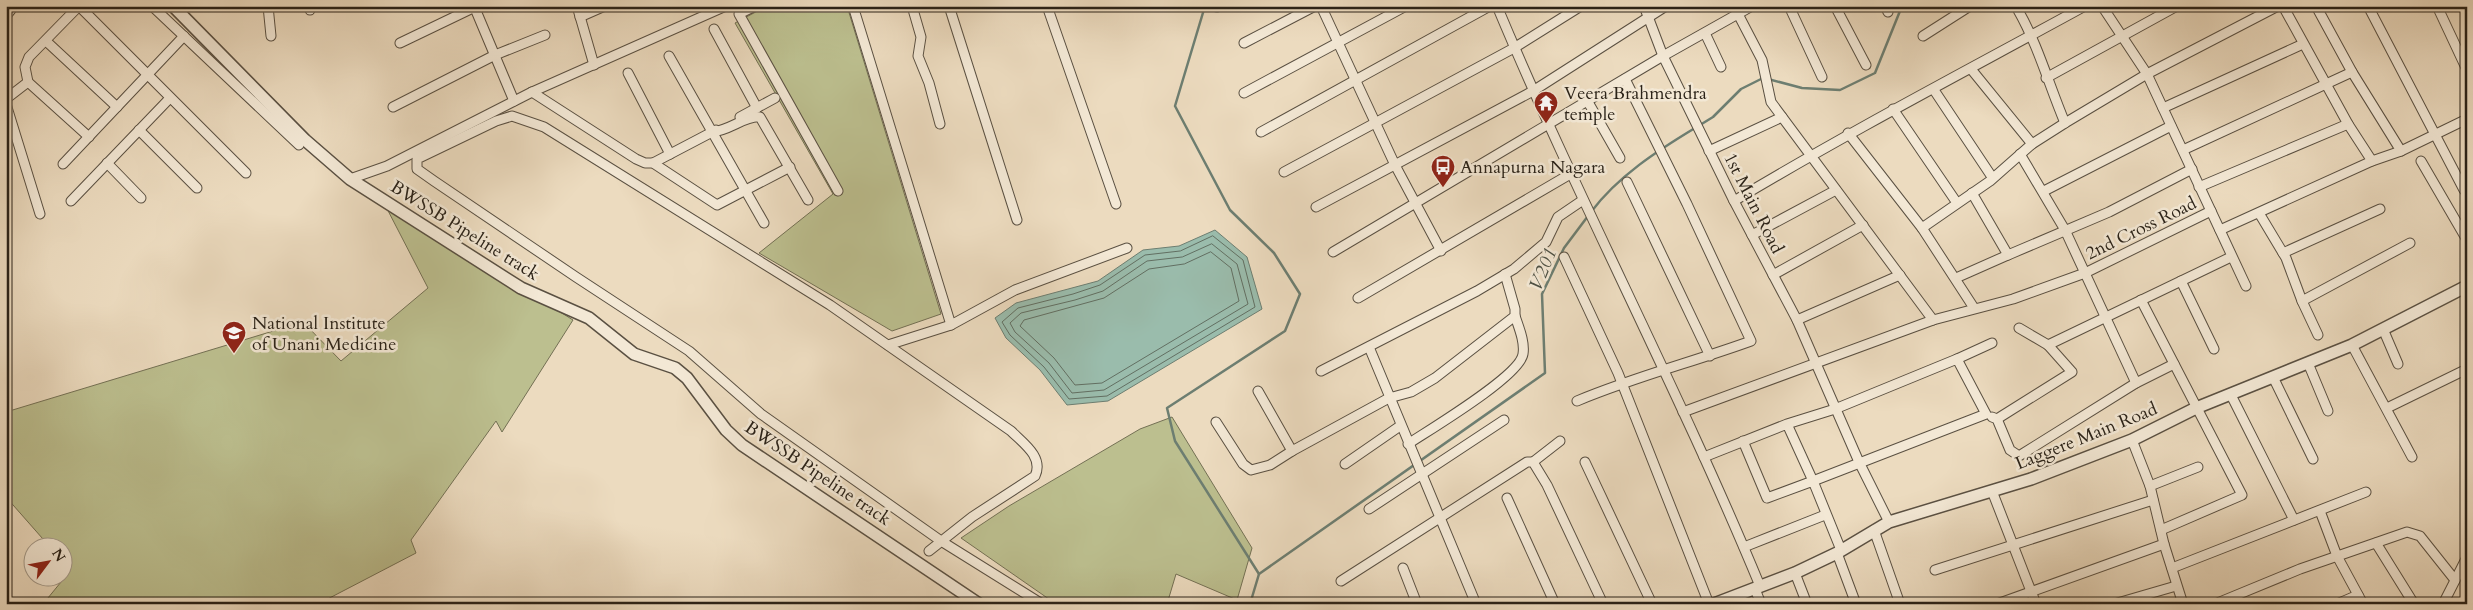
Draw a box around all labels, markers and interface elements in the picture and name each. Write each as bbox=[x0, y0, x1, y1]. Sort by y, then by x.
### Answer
place label: Veera Brahmendra temple bbox=[1564, 81, 1707, 127]
temple icon: Veera Brahmendra temple bbox=[1533, 90, 1559, 124]
street label: 1st Main Road bbox=[1717, 148, 1790, 258]
bus stop icon: Annapurna Nagara bbox=[1430, 154, 1456, 188]
place label: Annapurna Nagara bbox=[1460, 155, 1605, 180]
street label: BWSSB Pipeline track bbox=[385, 174, 544, 287]
street label: 2nd Cross Road bbox=[2082, 191, 2201, 266]
water label: V201 bbox=[1523, 244, 1563, 294]
place label: National Institute of Unani Medicine bbox=[252, 311, 396, 357]
school or university icon: National Institute of Unani Medicine bbox=[221, 320, 247, 354]
street label: Laggere Main Road bbox=[2011, 396, 2161, 476]
street label: BWSSB Pipeline track bbox=[740, 415, 896, 532]
north arrow bbox=[22, 538, 72, 588]
text: N bbox=[47, 545, 70, 566]

